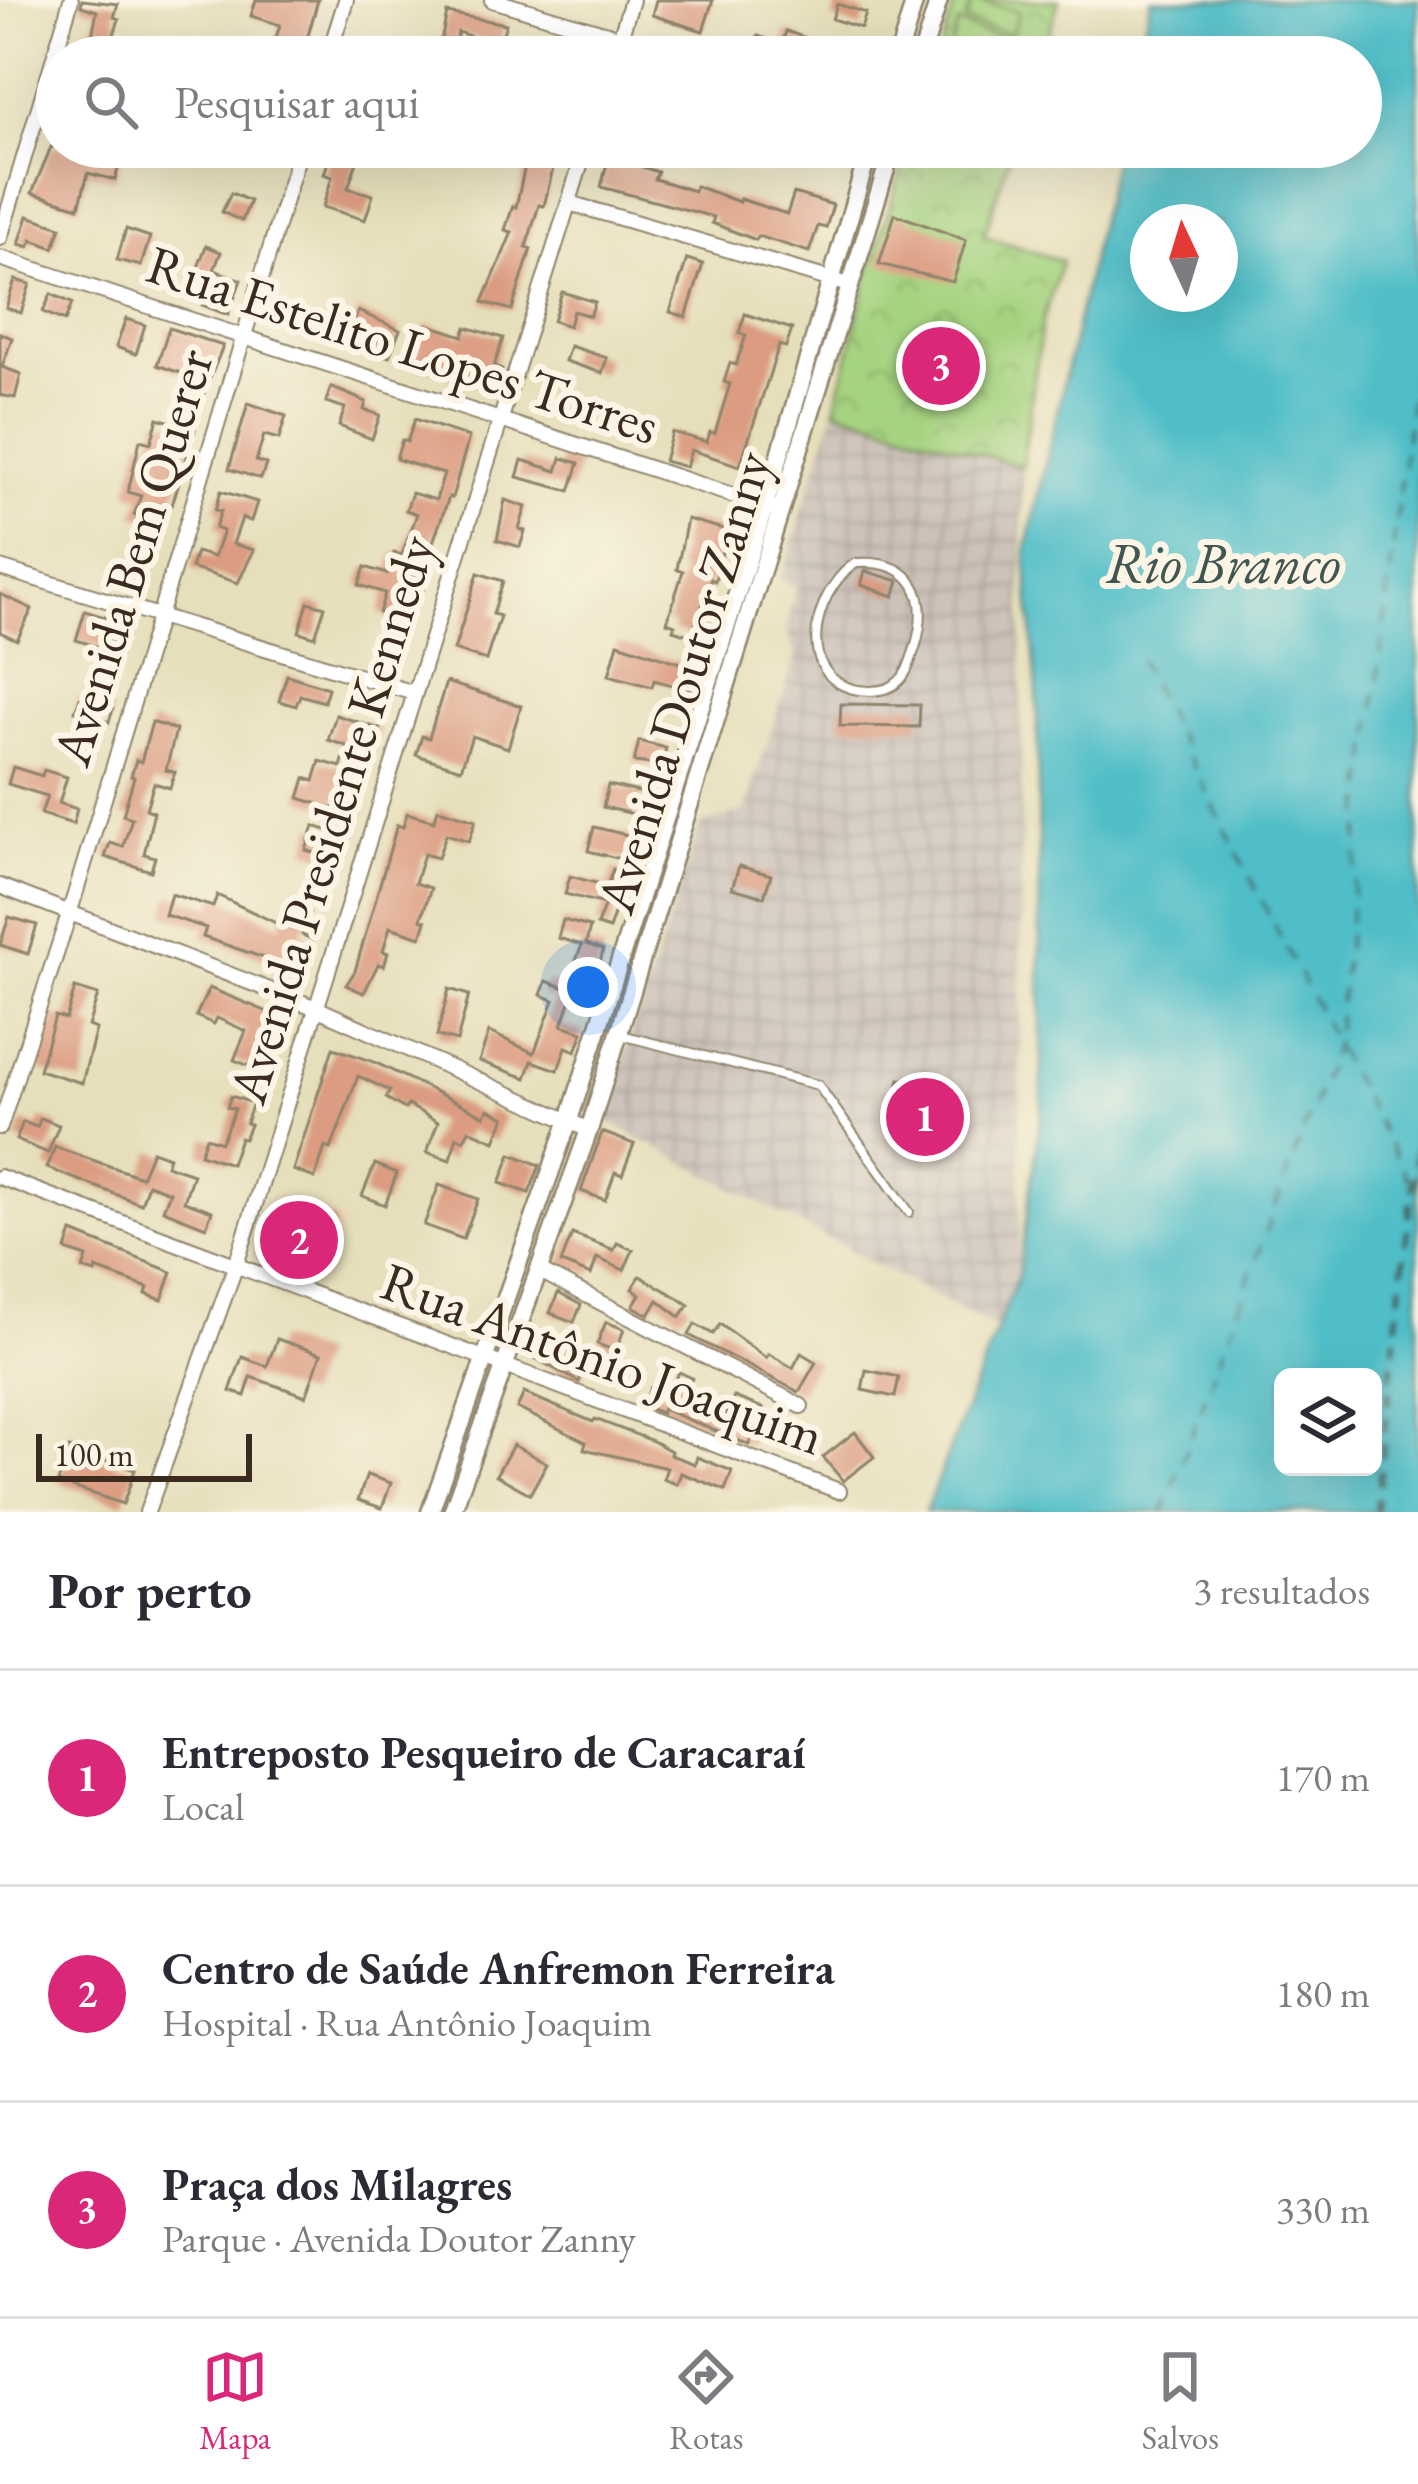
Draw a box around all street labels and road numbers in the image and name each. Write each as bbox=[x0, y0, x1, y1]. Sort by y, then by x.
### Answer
street label: Rua Estelito Lopes Torres bbox=[139, 228, 667, 460]
street label: Avenida Bem Querer bbox=[35, 340, 229, 775]
street label: Avenida Doutor Zanny bbox=[579, 442, 787, 922]
street label: Avenida Presidente Kennedy bbox=[211, 526, 451, 1112]
street label: Rua Antônio Joaquim bbox=[372, 1245, 834, 1471]

